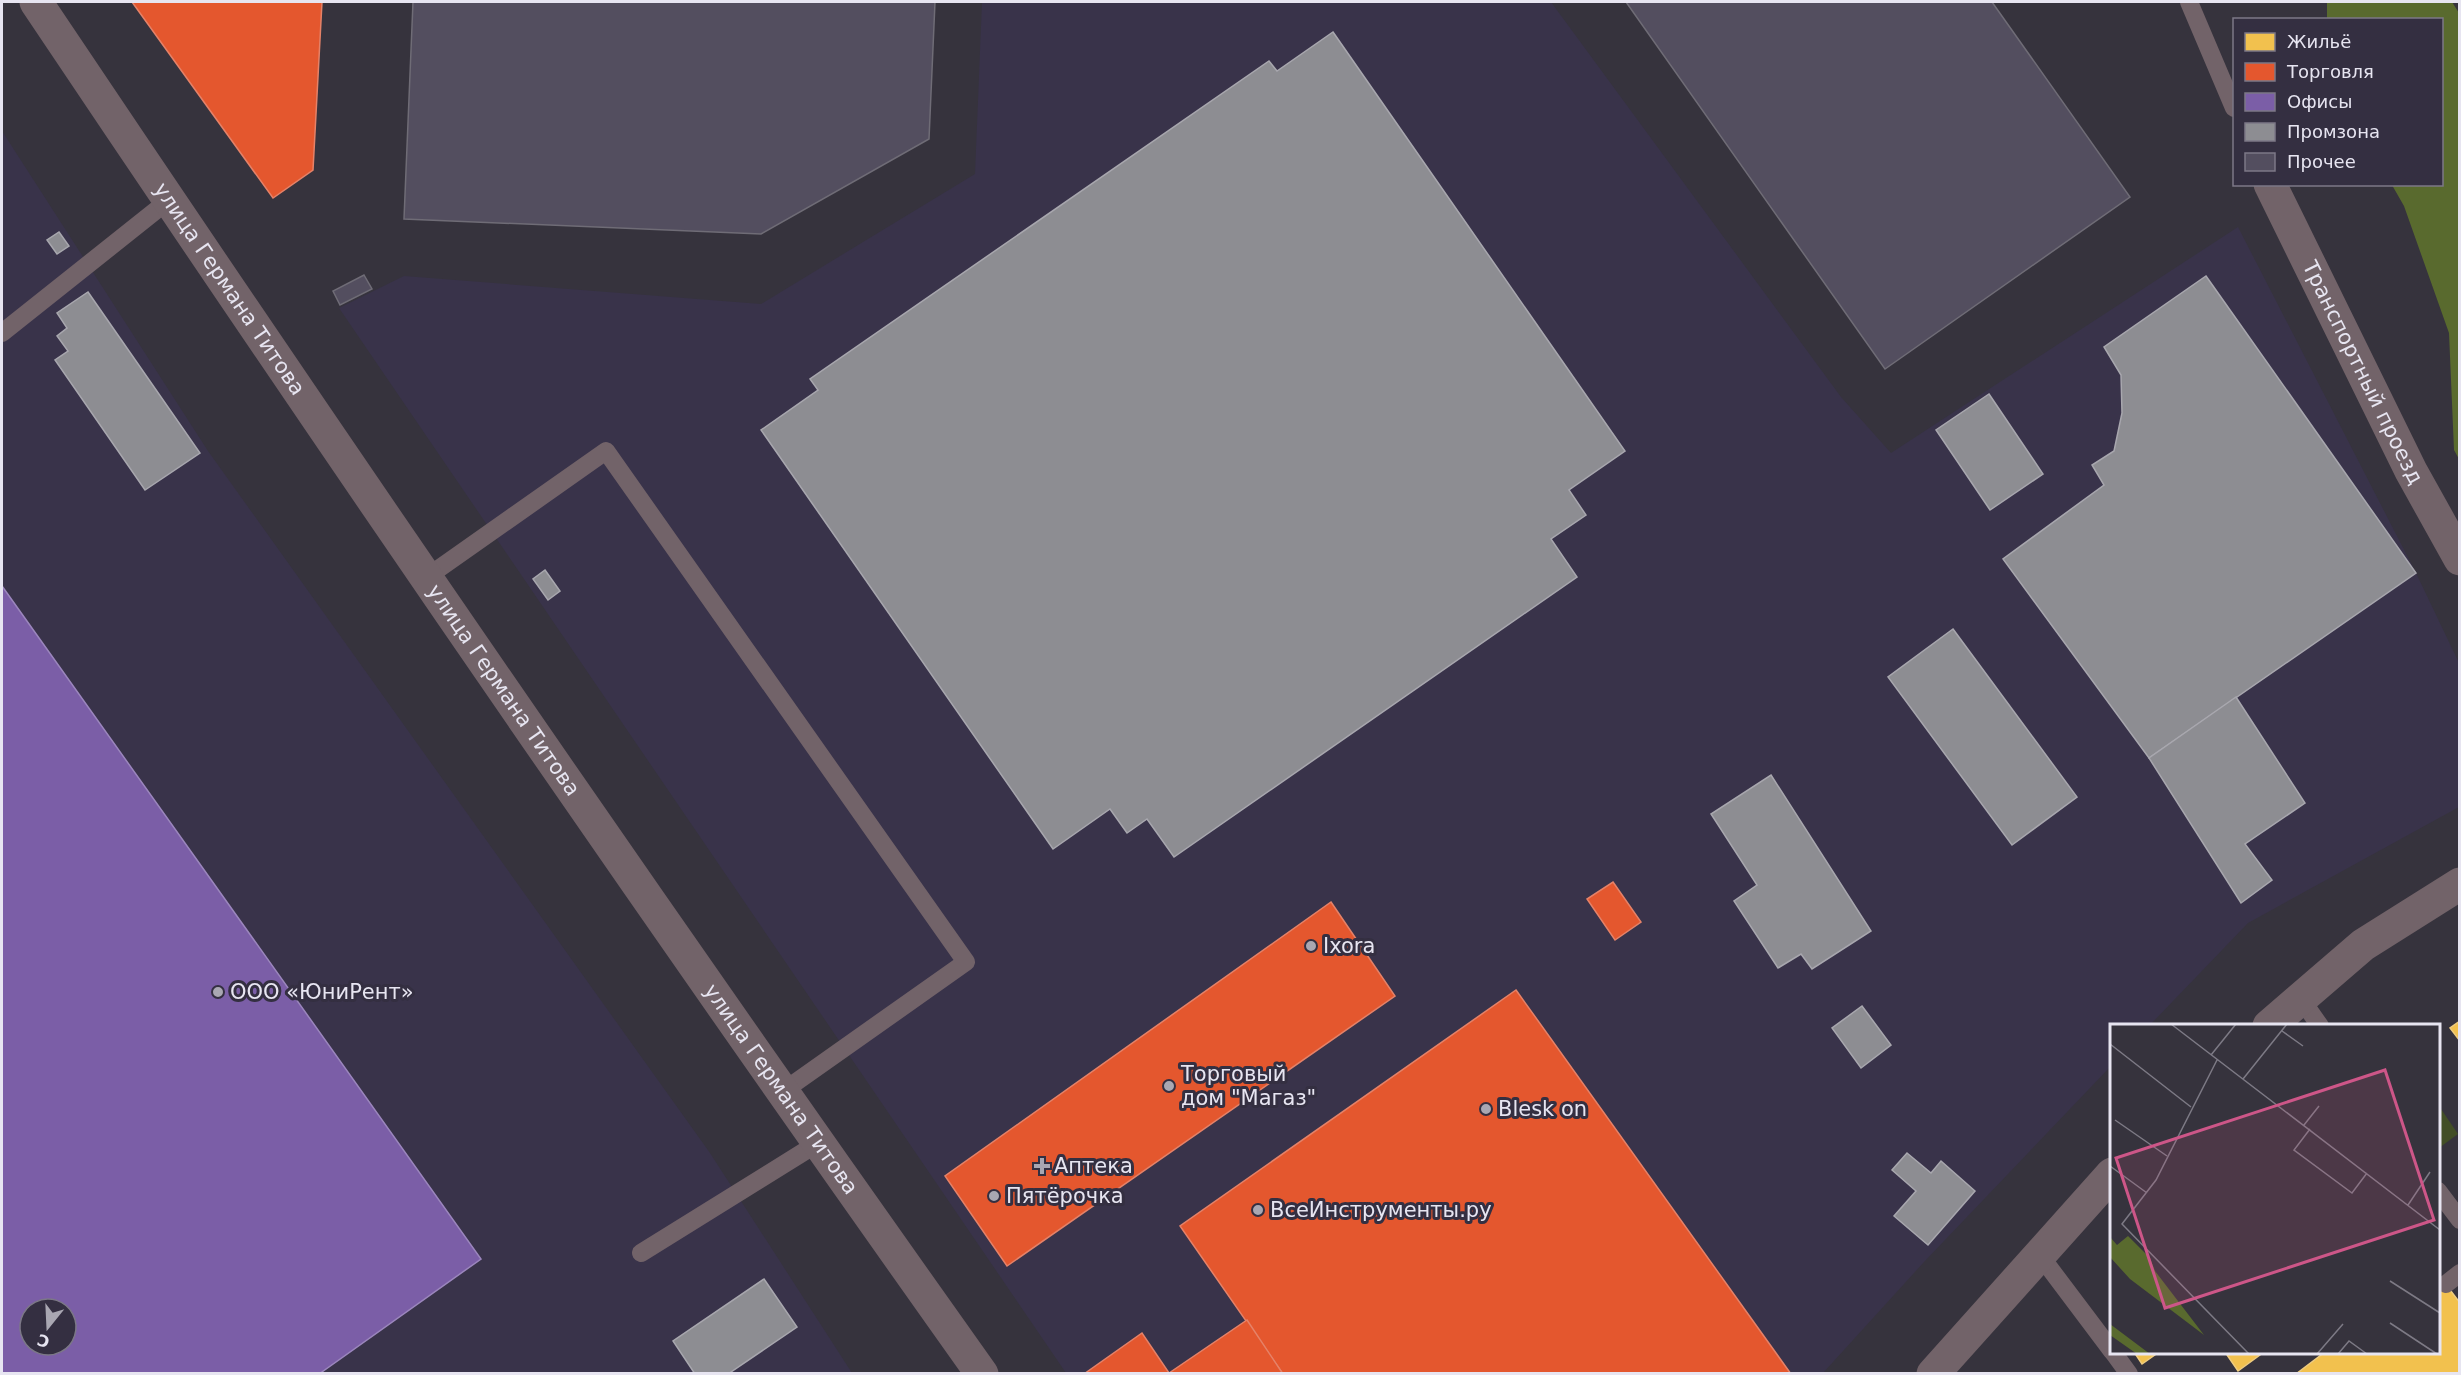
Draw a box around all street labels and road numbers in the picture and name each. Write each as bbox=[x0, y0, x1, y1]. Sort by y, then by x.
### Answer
street label: улица Германа Титова bbox=[149, 178, 310, 400]
street label: Транспортный проезд bbox=[2297, 256, 2428, 488]
street label: улица Германа Титова bbox=[422, 580, 585, 800]
street label: улица Германа Титова bbox=[699, 979, 863, 1199]

